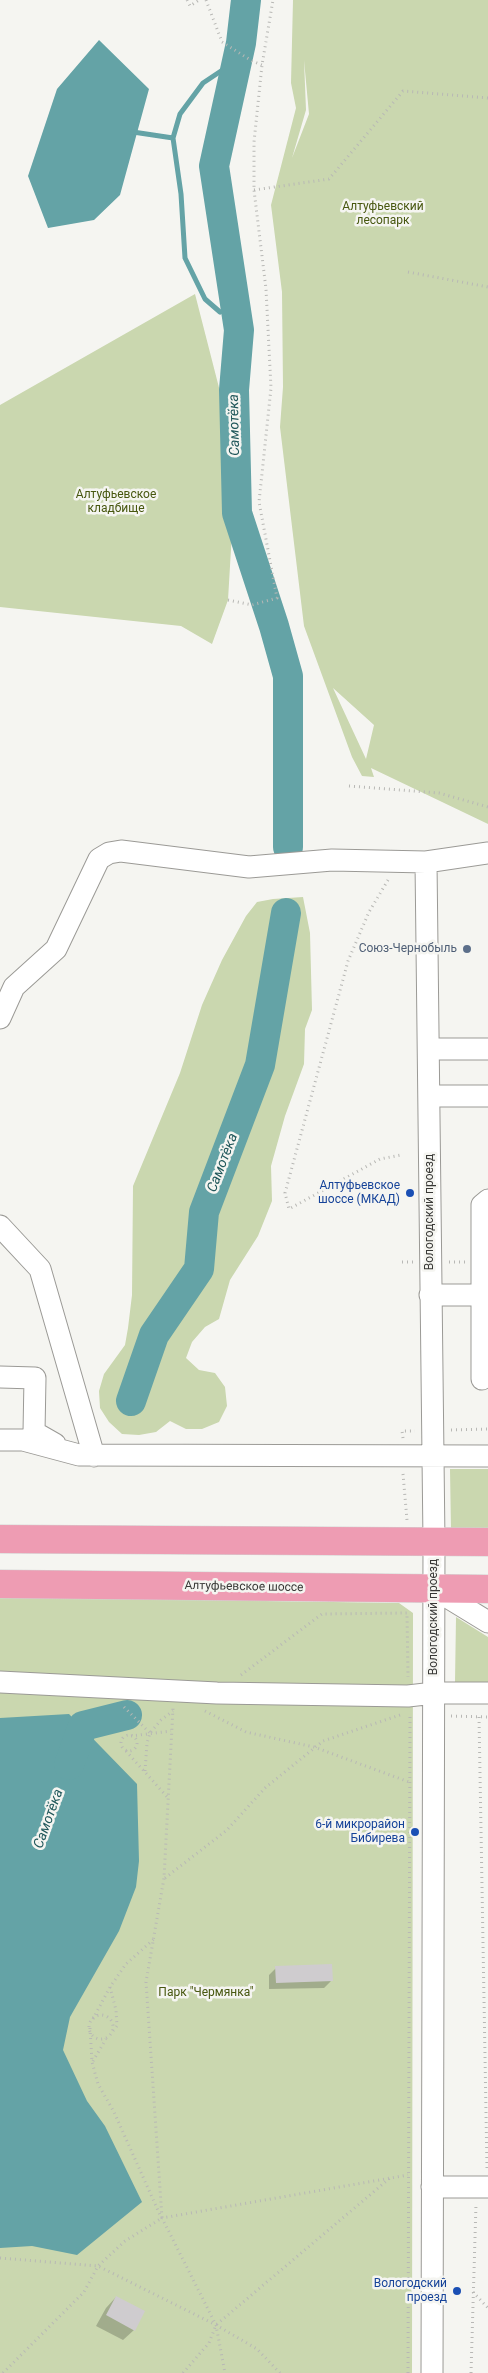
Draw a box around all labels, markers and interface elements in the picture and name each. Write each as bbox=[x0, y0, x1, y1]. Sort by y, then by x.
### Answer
park label: Алтуфьевский лесопарк bbox=[342, 200, 424, 228]
water label: Самотёка bbox=[226, 394, 244, 456]
park label: Алтуфьевское кладбище bbox=[76, 488, 156, 516]
place label: Союз-Чернобыль bbox=[359, 942, 457, 956]
marker: Союз-Чернобыль bbox=[461, 943, 473, 955]
water label: Самотёка bbox=[204, 1131, 242, 1195]
street label: Вологодский проезд bbox=[423, 1154, 437, 1270]
place label: Алтуфьевское шоссе (МКАД) bbox=[318, 1179, 400, 1207]
marker: Алтуфьевское шоссе (МКАД) bbox=[404, 1187, 416, 1199]
street label: Вологодский проезд bbox=[427, 1559, 441, 1675]
street label: Алтуфьевское шоссе bbox=[184, 1579, 304, 1595]
water label: Самотёка bbox=[31, 1787, 67, 1851]
place label: 6-й микрорайон Бибирева bbox=[315, 1818, 405, 1846]
marker: 6-й микрорайон Бибирева bbox=[409, 1826, 421, 1838]
park label: Парк "Чермянка" bbox=[158, 1986, 254, 2000]
place label: Вологодский проезд bbox=[374, 2277, 447, 2305]
marker: Вологодский проезд bbox=[451, 2285, 463, 2297]

